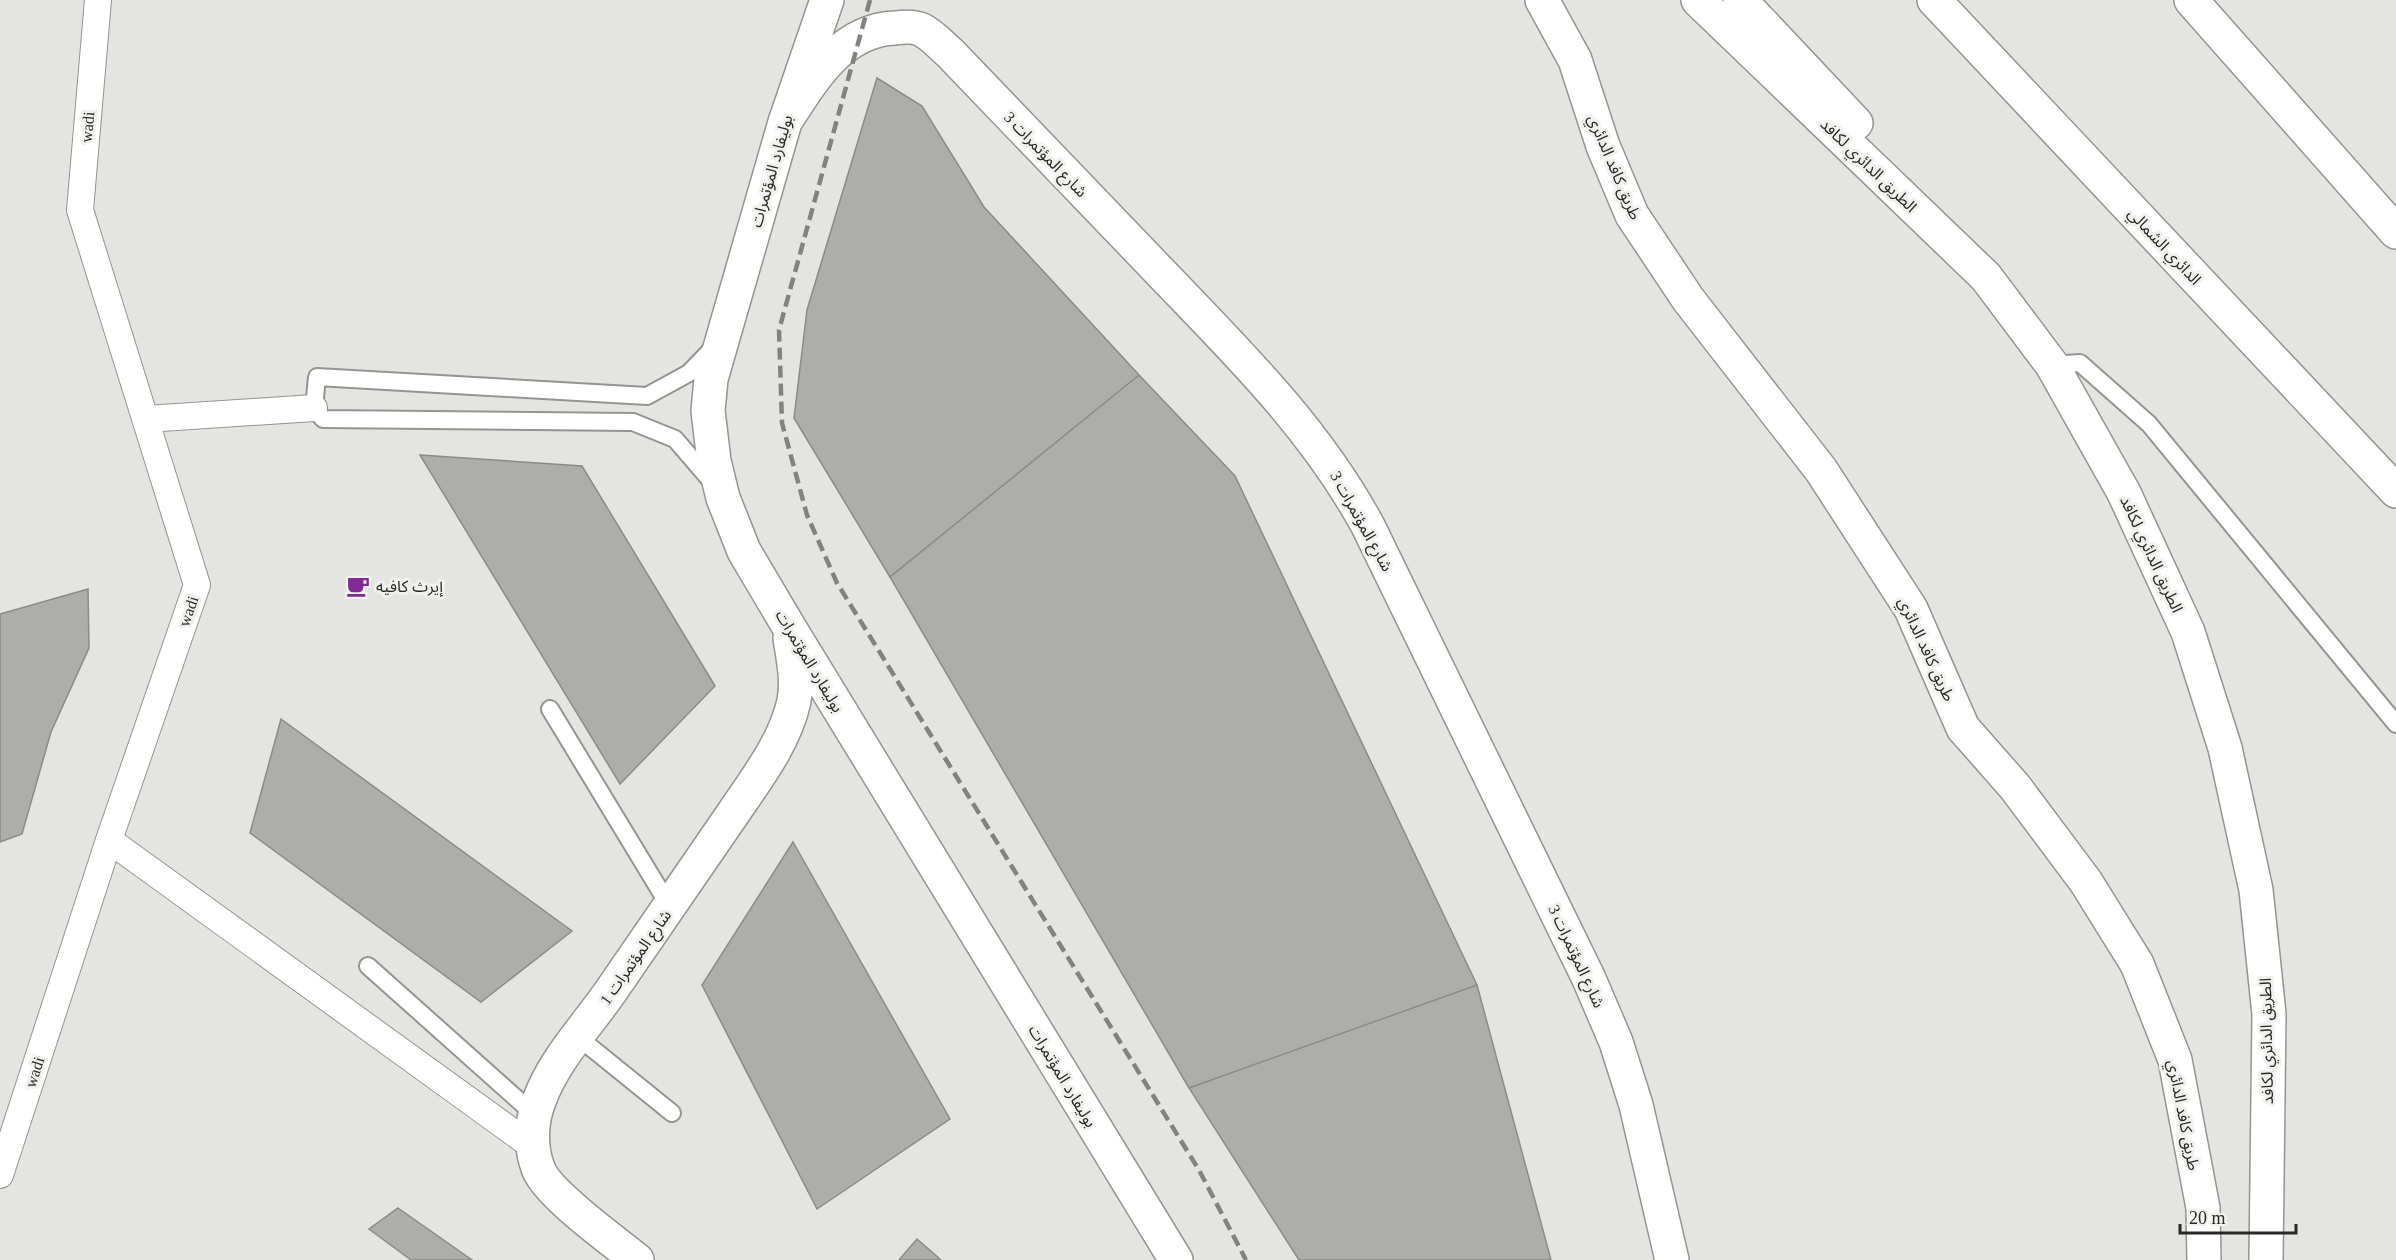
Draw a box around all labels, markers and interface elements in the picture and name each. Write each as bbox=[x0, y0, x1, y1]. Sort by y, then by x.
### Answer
street label: شارع المؤتمرات 3 bbox=[998, 108, 1091, 203]
street label: wadi bbox=[78, 110, 97, 143]
street label: طريق كافد الدائري bbox=[1581, 112, 1644, 224]
street label: بوليفارد المؤتمرات bbox=[747, 113, 797, 230]
street label: الطريق الدائري لكافد bbox=[1815, 115, 1920, 218]
street label: الدائري الشمالي bbox=[2122, 205, 2204, 291]
street label: شارع المؤتمرات 3 bbox=[1324, 468, 1396, 576]
street label: الطريق الدائري لكافد bbox=[2114, 493, 2186, 617]
cafe icon: إيرث كافيه bbox=[345, 573, 371, 599]
place label: إيرث كافيه bbox=[376, 578, 444, 597]
street label: wadi bbox=[175, 593, 202, 629]
street label: طريق كافد الدائري bbox=[1892, 595, 1958, 705]
street label: بوليفارد المؤتمرات bbox=[772, 607, 847, 716]
street label: شارع المؤتمرات 3 bbox=[1542, 902, 1608, 1012]
street label: شارع المؤتمرات 1 bbox=[596, 907, 678, 1010]
street label: الطريق الدائري لكافد bbox=[2257, 977, 2280, 1104]
street label: بوليفارد المؤتمرات bbox=[1025, 1022, 1100, 1131]
street label: wadi bbox=[22, 1054, 48, 1090]
street label: طريق كافد الدائري bbox=[2161, 1058, 2203, 1173]
scale bar bbox=[2180, 1197, 2296, 1235]
text: 20 m bbox=[2189, 1208, 2226, 1228]

